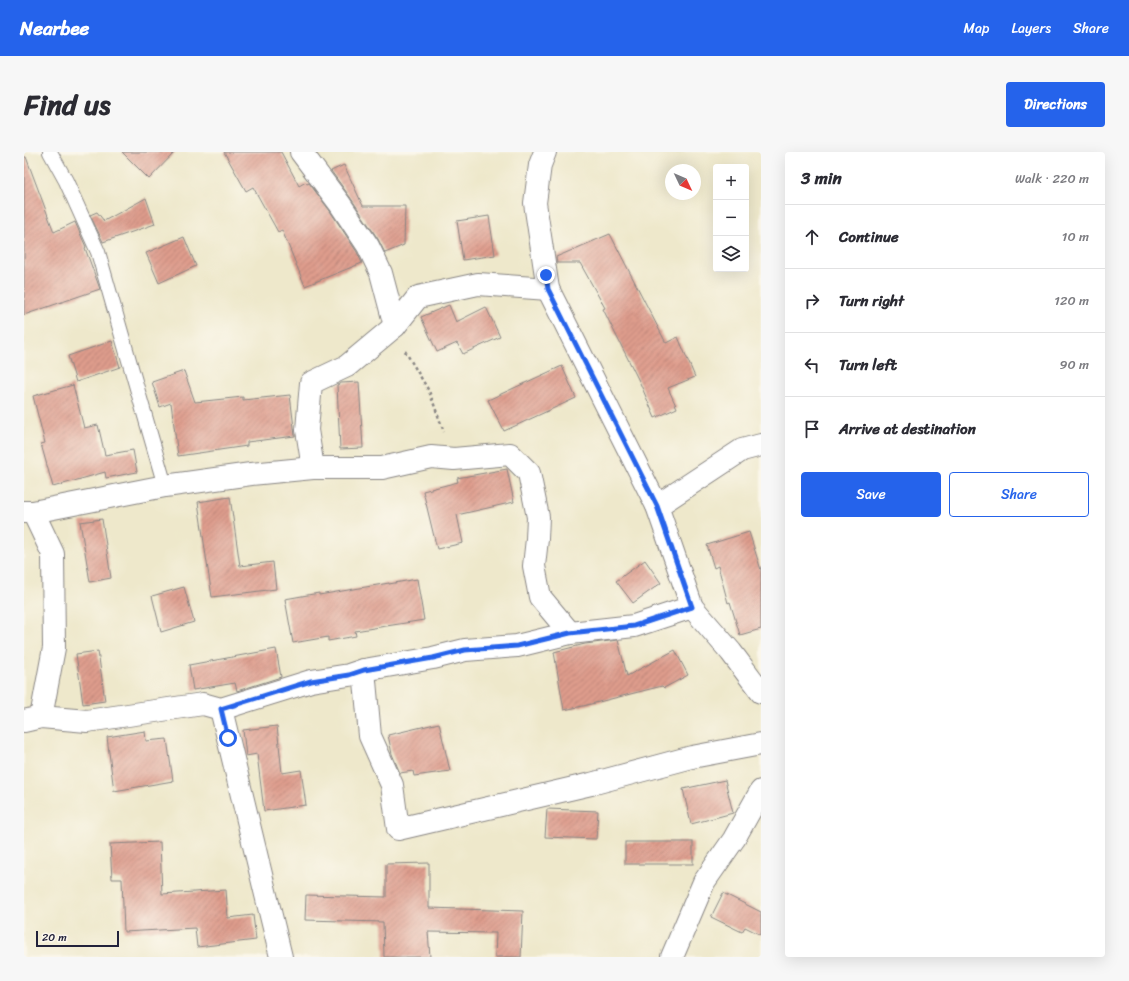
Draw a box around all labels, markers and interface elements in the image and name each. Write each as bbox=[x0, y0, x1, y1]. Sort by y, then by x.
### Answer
text: Nearbee bbox=[20, 12, 89, 45]
text: Map bbox=[964, 16, 989, 41]
text: Layers bbox=[1011, 16, 1051, 41]
text: Share bbox=[1073, 16, 1109, 41]
text: Find us bbox=[24, 80, 111, 129]
button: Directions bbox=[1006, 82, 1105, 127]
text: 3 min bbox=[801, 163, 842, 193]
north arrow bbox=[665, 164, 701, 200]
map controls bbox=[713, 164, 749, 272]
button: + bbox=[713, 164, 749, 200]
text: Walk · 220 m bbox=[1015, 167, 1089, 190]
button: − bbox=[713, 200, 749, 236]
text: Continue bbox=[839, 224, 899, 250]
text: 10 m bbox=[1062, 225, 1089, 248]
icon: ahead bbox=[801, 226, 823, 248]
button: layers bbox=[713, 236, 749, 272]
route end bbox=[537, 266, 555, 284]
text: Turn right bbox=[839, 288, 904, 314]
text: 120 m bbox=[1054, 289, 1089, 312]
icon: right bbox=[801, 290, 823, 312]
text: Turn left bbox=[839, 352, 897, 378]
text: 90 m bbox=[1059, 353, 1089, 376]
icon: left bbox=[801, 354, 823, 376]
text: Arrive at destination bbox=[839, 416, 976, 442]
icon: arrive bbox=[801, 418, 823, 440]
button: Save bbox=[801, 472, 941, 517]
button: Share bbox=[949, 472, 1089, 517]
route start bbox=[219, 729, 237, 747]
text: 20 m bbox=[42, 928, 67, 947]
scale bar bbox=[36, 929, 119, 948]

